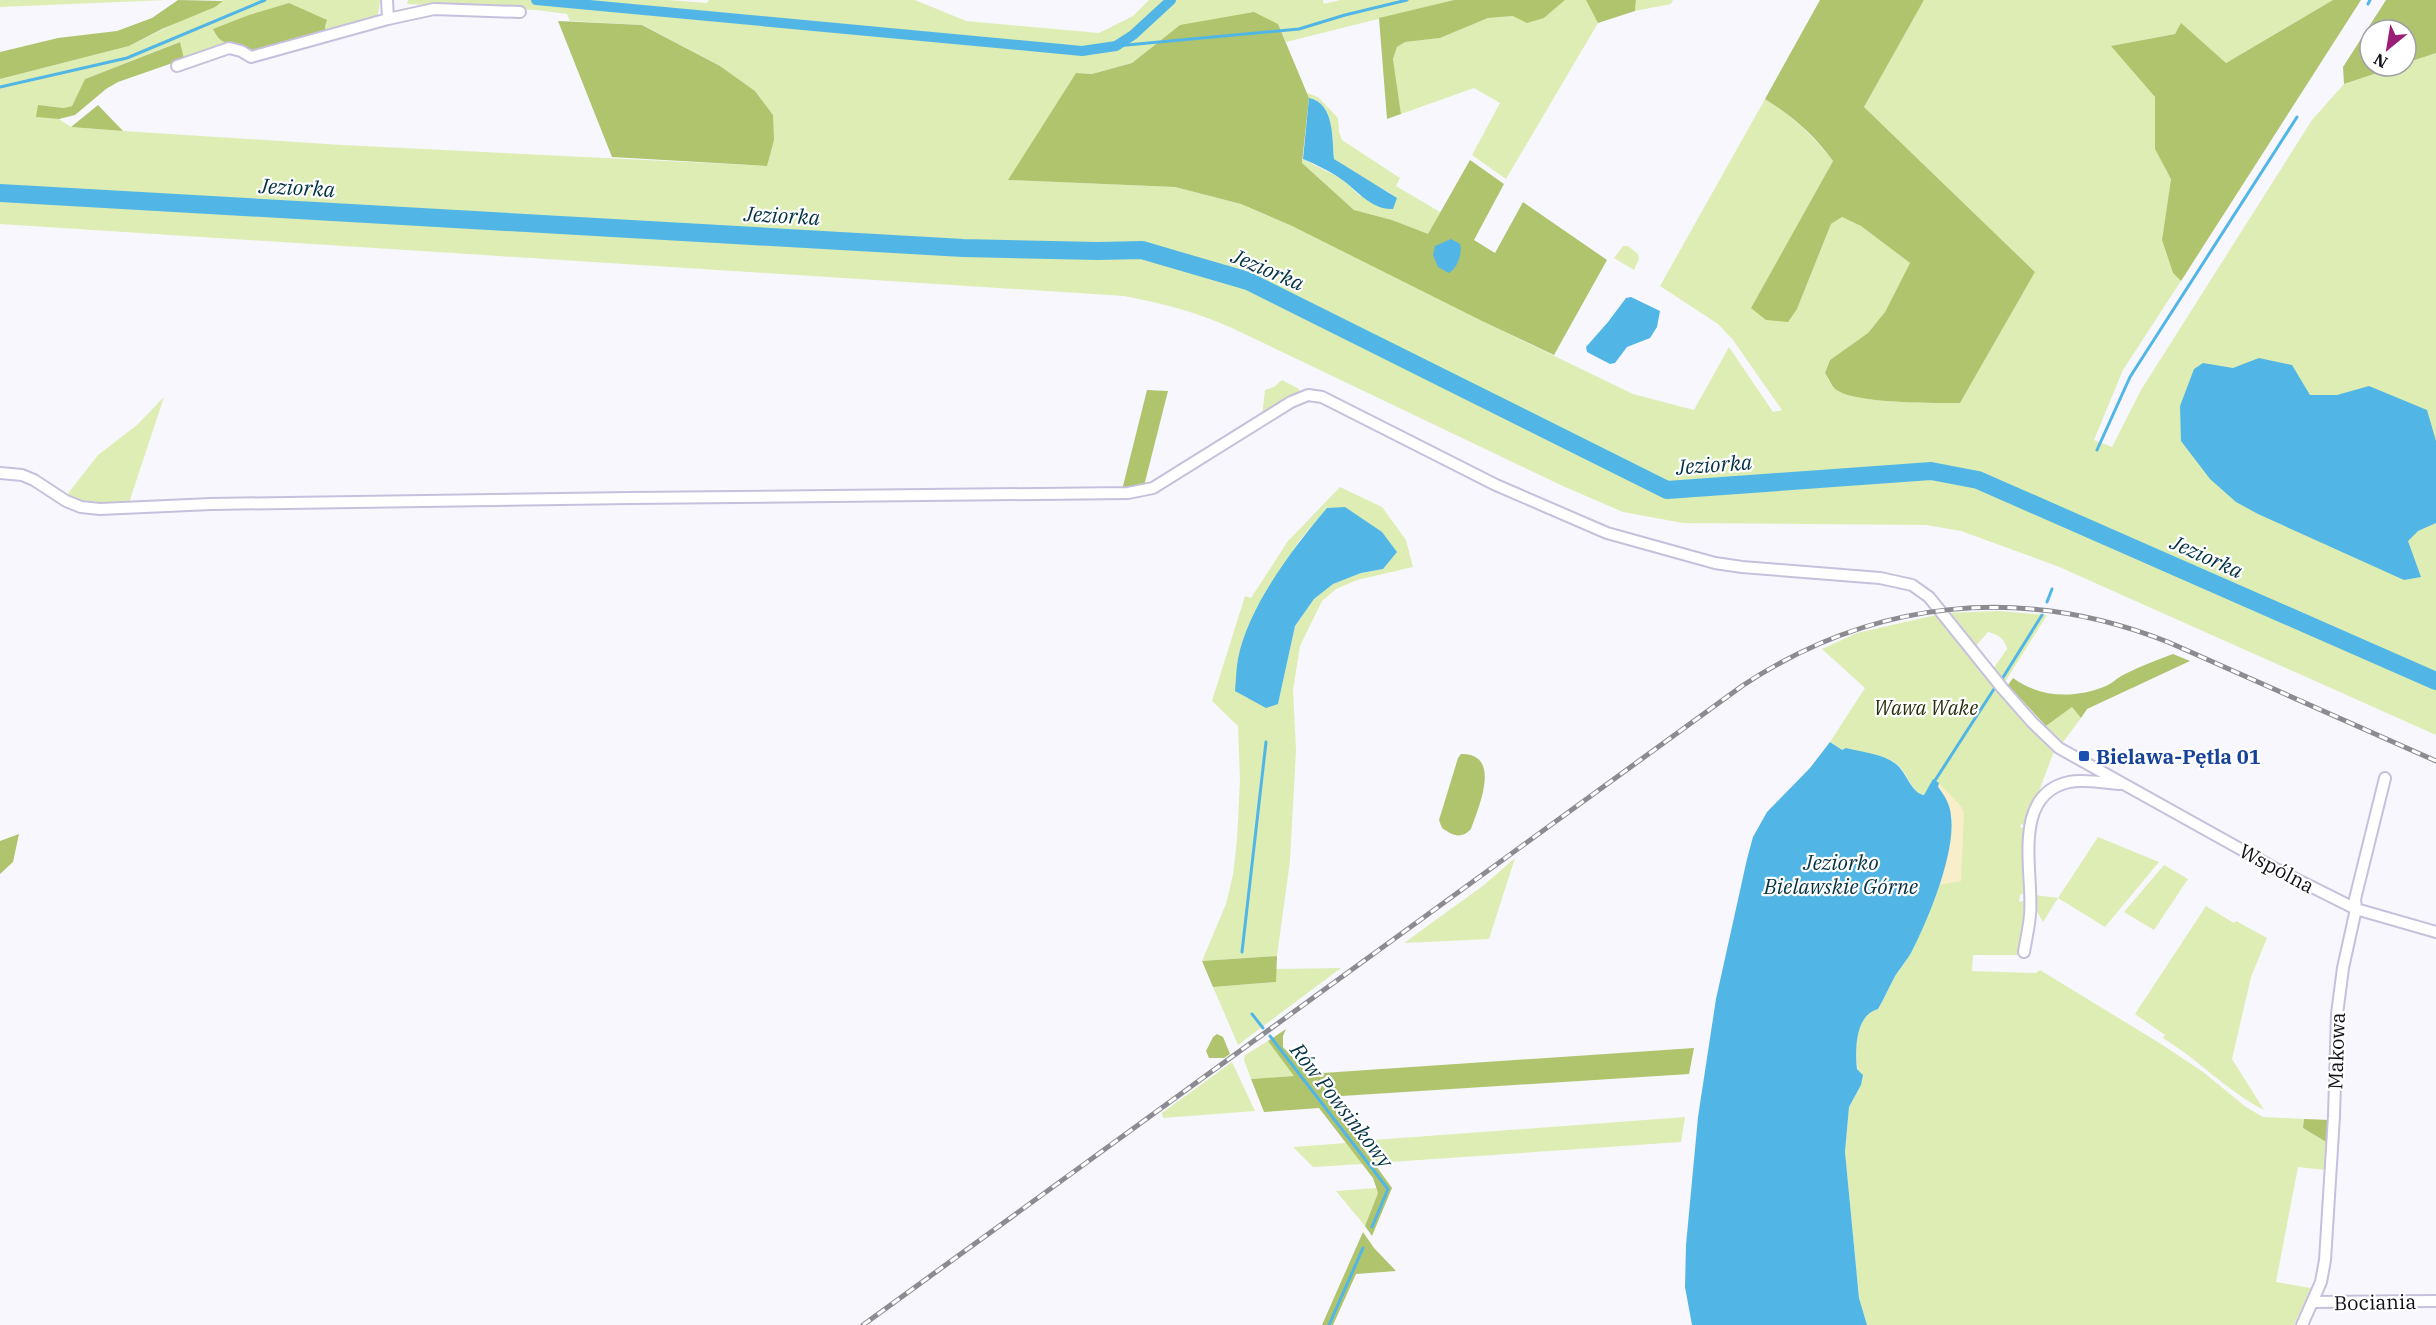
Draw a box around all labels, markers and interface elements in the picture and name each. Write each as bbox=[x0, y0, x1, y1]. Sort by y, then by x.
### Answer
north arrow bbox=[2358, 18, 2418, 78]
text: N bbox=[2370, 49, 2391, 73]
water label: Jeziorka bbox=[257, 171, 336, 203]
water label: Jeziorka bbox=[742, 199, 821, 231]
water label: Jeziorka bbox=[1226, 241, 1309, 297]
water label: Jeziorka bbox=[1674, 447, 1754, 481]
water label: Jeziorka bbox=[2166, 527, 2248, 585]
park label: Wawa Wake bbox=[1874, 694, 1978, 721]
place label: Bielawa-Pętla 01 bbox=[2096, 743, 2261, 770]
marker: Bielawa-Pętla 01 bbox=[2077, 749, 2091, 763]
street label: Wspólna bbox=[2235, 837, 2319, 899]
water label: Jeziorko Bielawskie Górne bbox=[1763, 848, 1919, 900]
street label: Makowa bbox=[2321, 1012, 2351, 1090]
water label: Rów Powsinkowy bbox=[1284, 1036, 1401, 1175]
street label: Bociania bbox=[2334, 1288, 2417, 1316]

